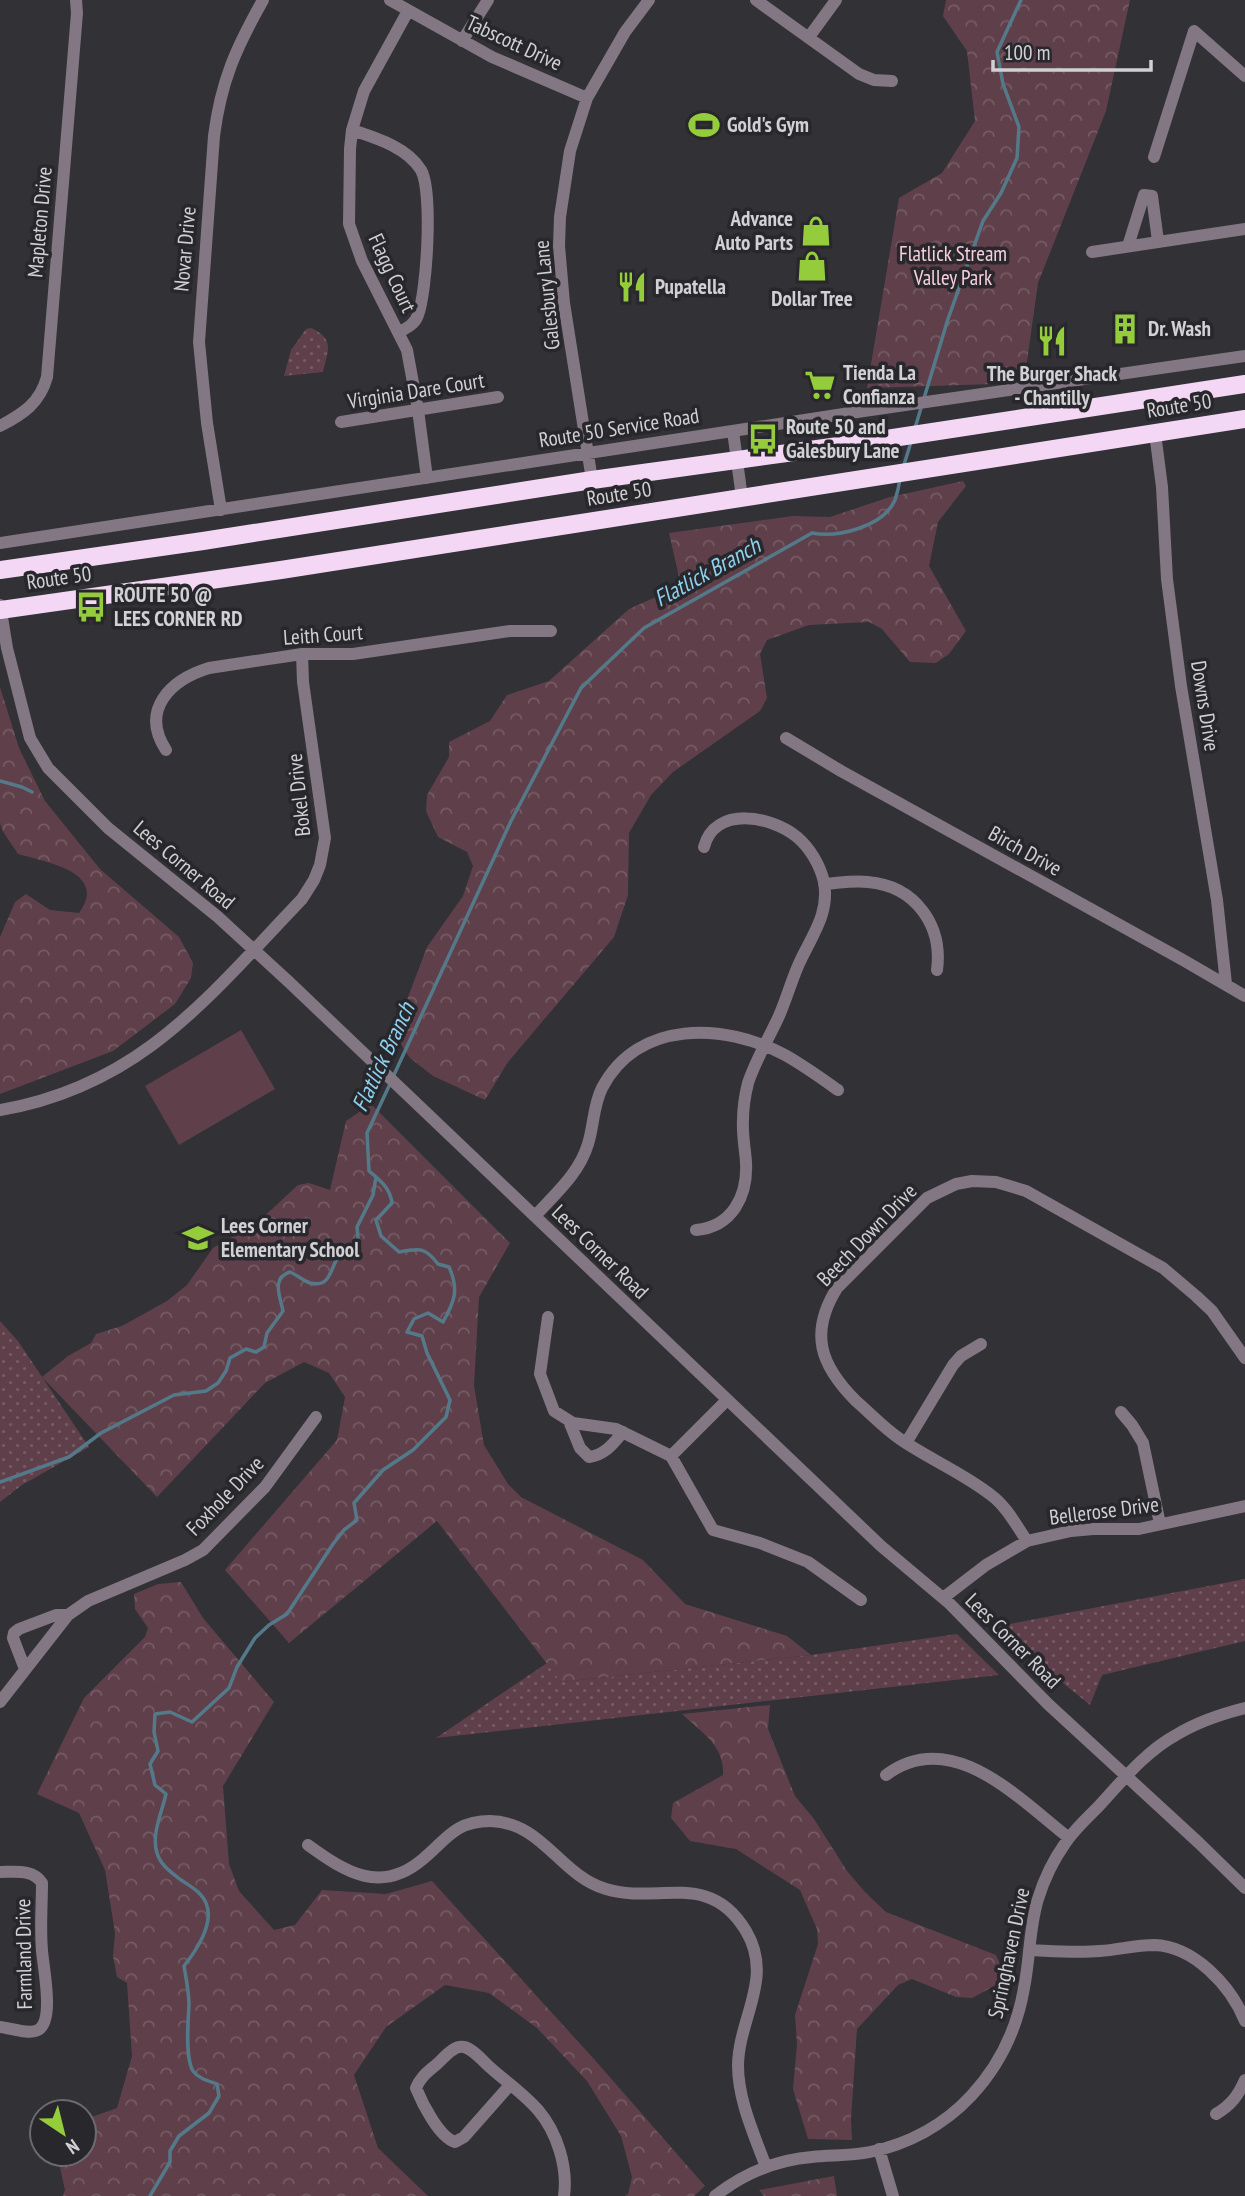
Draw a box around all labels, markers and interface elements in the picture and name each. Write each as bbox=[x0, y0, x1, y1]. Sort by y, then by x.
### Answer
street label: Tabscott Drive bbox=[462, 9, 566, 76]
scale bar bbox=[993, 28, 1150, 72]
text: 100 m bbox=[1004, 39, 1050, 66]
sports icon: Gold's Gym bbox=[687, 108, 721, 142]
place label: Gold's Gym bbox=[727, 111, 809, 138]
street label: Mapleton Drive bbox=[21, 165, 58, 278]
street label: Novar Drive bbox=[167, 205, 202, 293]
place label: Advance Auto Parts bbox=[714, 205, 793, 256]
shop icon: Advance Auto Parts bbox=[799, 214, 833, 248]
street label: Flagg Court bbox=[363, 229, 422, 317]
street label: Galesbury Lane bbox=[527, 239, 566, 351]
park label: Flatlick Stream Valley Park bbox=[899, 240, 1007, 291]
shop icon: Dollar Tree bbox=[795, 249, 829, 283]
restaurant icon: Pupatella bbox=[615, 270, 649, 304]
place label: Pupatella bbox=[655, 273, 726, 300]
place label: Dollar Tree bbox=[771, 285, 853, 312]
building icon: Dr. Wash bbox=[1108, 312, 1142, 346]
place label: Dr. Wash bbox=[1148, 315, 1211, 342]
restaurant icon: The Burger Shack - Chantilly bbox=[1035, 324, 1069, 358]
place label: Tienda La Confianza bbox=[843, 359, 916, 410]
place label: The Burger Shack - Chantilly bbox=[987, 360, 1118, 411]
street label: Virginia Dare Court bbox=[345, 366, 486, 415]
supermarket icon: Tienda La Confianza bbox=[803, 368, 837, 402]
street label: Route 50 bbox=[1145, 387, 1213, 424]
street label: Route 50 Service Road bbox=[537, 402, 701, 453]
place label: Route 50 and Galesbury Lane bbox=[786, 413, 900, 464]
bus stop icon: Route 50 and Galesbury Lane bbox=[746, 422, 780, 456]
street label: Route 50 bbox=[585, 475, 653, 512]
water label: Flatlick Branch bbox=[649, 530, 767, 613]
street label: Route 50 bbox=[25, 560, 93, 595]
place label: ROUTE 50 @ LEES CORNER RD bbox=[114, 581, 242, 632]
bus stop icon: ROUTE 50 @ LEES CORNER RD bbox=[74, 590, 108, 624]
street label: Leith Court bbox=[282, 618, 364, 651]
street label: Downs Drive bbox=[1185, 659, 1226, 753]
street label: Bokel Drive bbox=[281, 752, 316, 838]
street label: Lees Corner Road bbox=[128, 814, 241, 915]
street label: Birch Drive bbox=[984, 819, 1067, 882]
water label: Flatlick Branch bbox=[345, 996, 421, 1116]
street label: Beech Down Drive bbox=[811, 1178, 922, 1292]
street label: Lees Corner Road bbox=[546, 1199, 654, 1305]
place label: Lees Corner Elementary School bbox=[221, 1212, 360, 1263]
school or university icon: Lees Corner Elementary School bbox=[181, 1221, 215, 1255]
street label: Foxhole Drive bbox=[180, 1450, 269, 1541]
street label: Bellerose Drive bbox=[1048, 1490, 1160, 1531]
street label: Lees Corner Road bbox=[960, 1587, 1067, 1694]
street label: Springhaven Drive bbox=[981, 1885, 1036, 2021]
street label: Farmland Drive bbox=[9, 1898, 38, 2010]
north arrow bbox=[28, 2098, 98, 2168]
text: N bbox=[62, 2134, 84, 2160]

